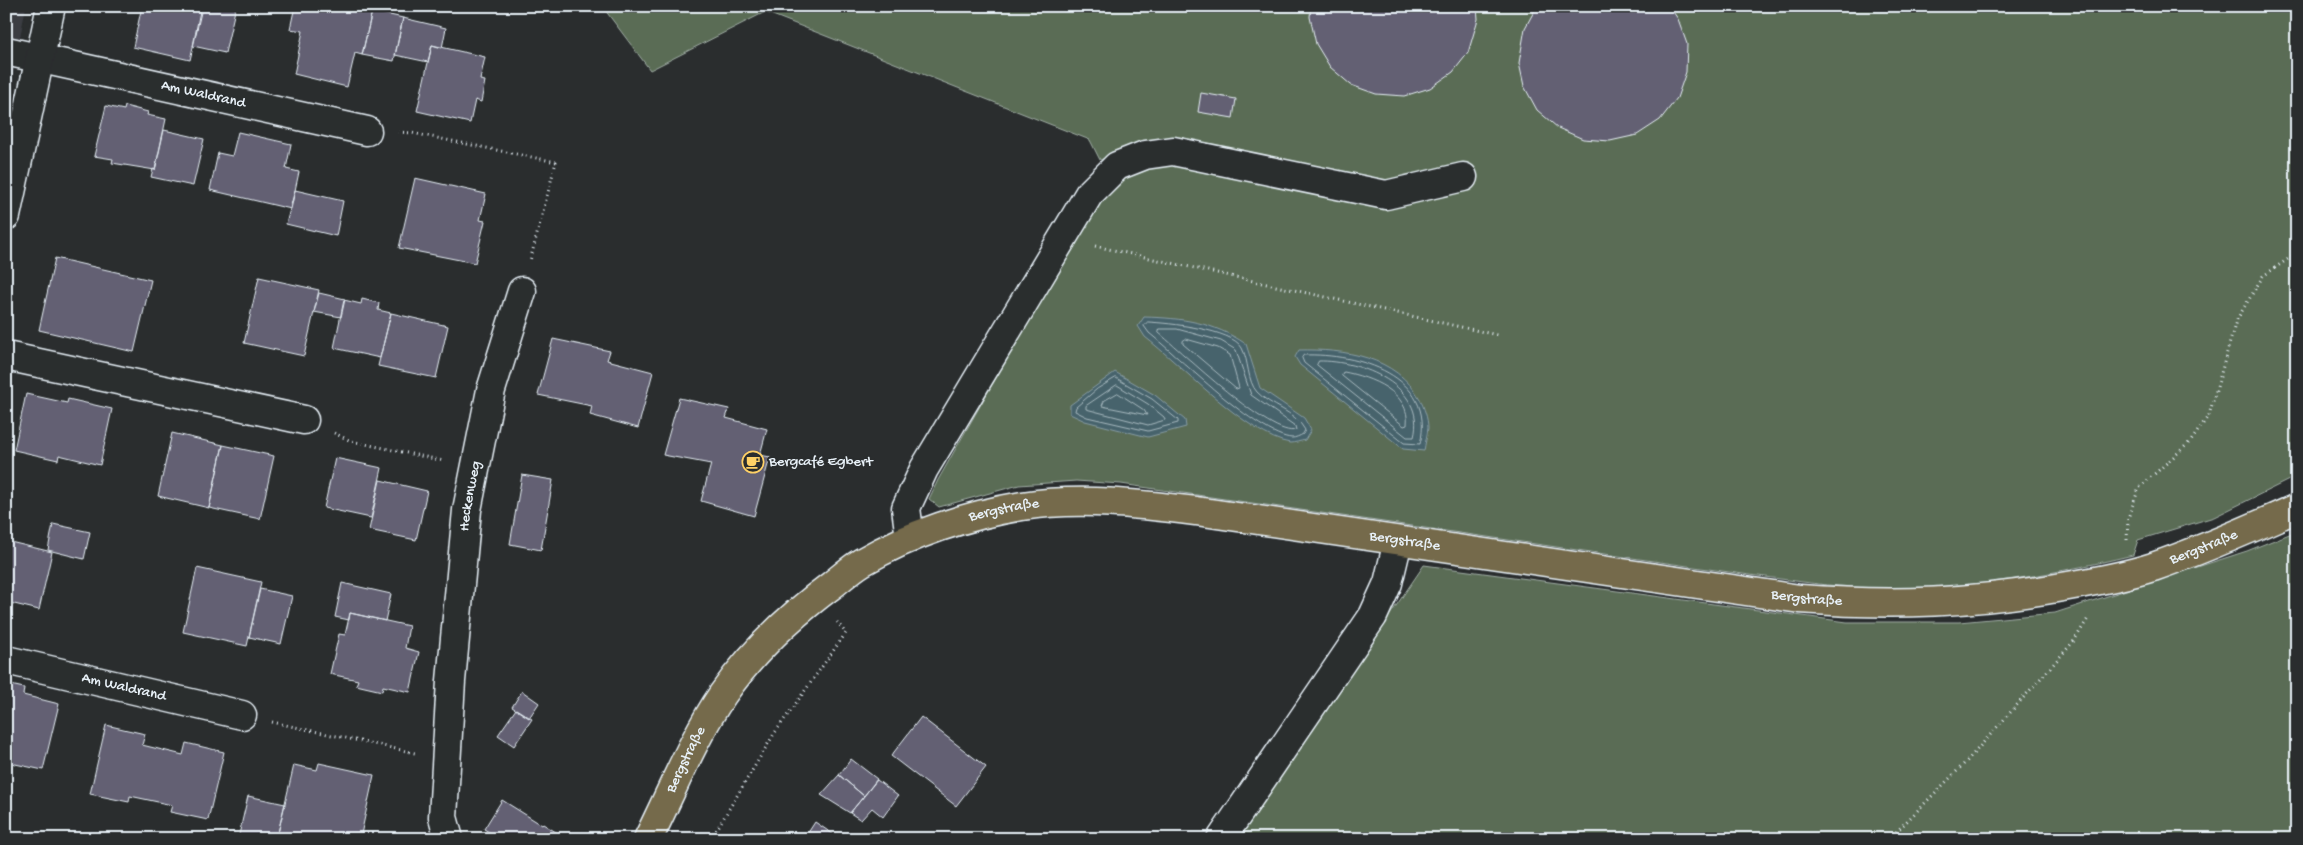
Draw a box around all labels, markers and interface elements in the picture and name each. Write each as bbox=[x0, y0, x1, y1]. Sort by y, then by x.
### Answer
street label: Am Waldrand bbox=[159, 77, 248, 113]
cafe icon: Bergcafé Egbert bbox=[741, 450, 765, 474]
place label: Bergcafé Egbert bbox=[768, 453, 874, 471]
street label: Heckenweg bbox=[456, 460, 486, 532]
street label: Bergstraße bbox=[966, 495, 1040, 527]
street label: Bergstraße bbox=[2166, 526, 2241, 570]
street label: Bergstraße bbox=[1367, 527, 1442, 556]
street label: Bergstraße bbox=[1769, 586, 1843, 611]
street label: Am Waldrand bbox=[80, 669, 169, 706]
street label: Bergstraße bbox=[662, 723, 710, 797]

